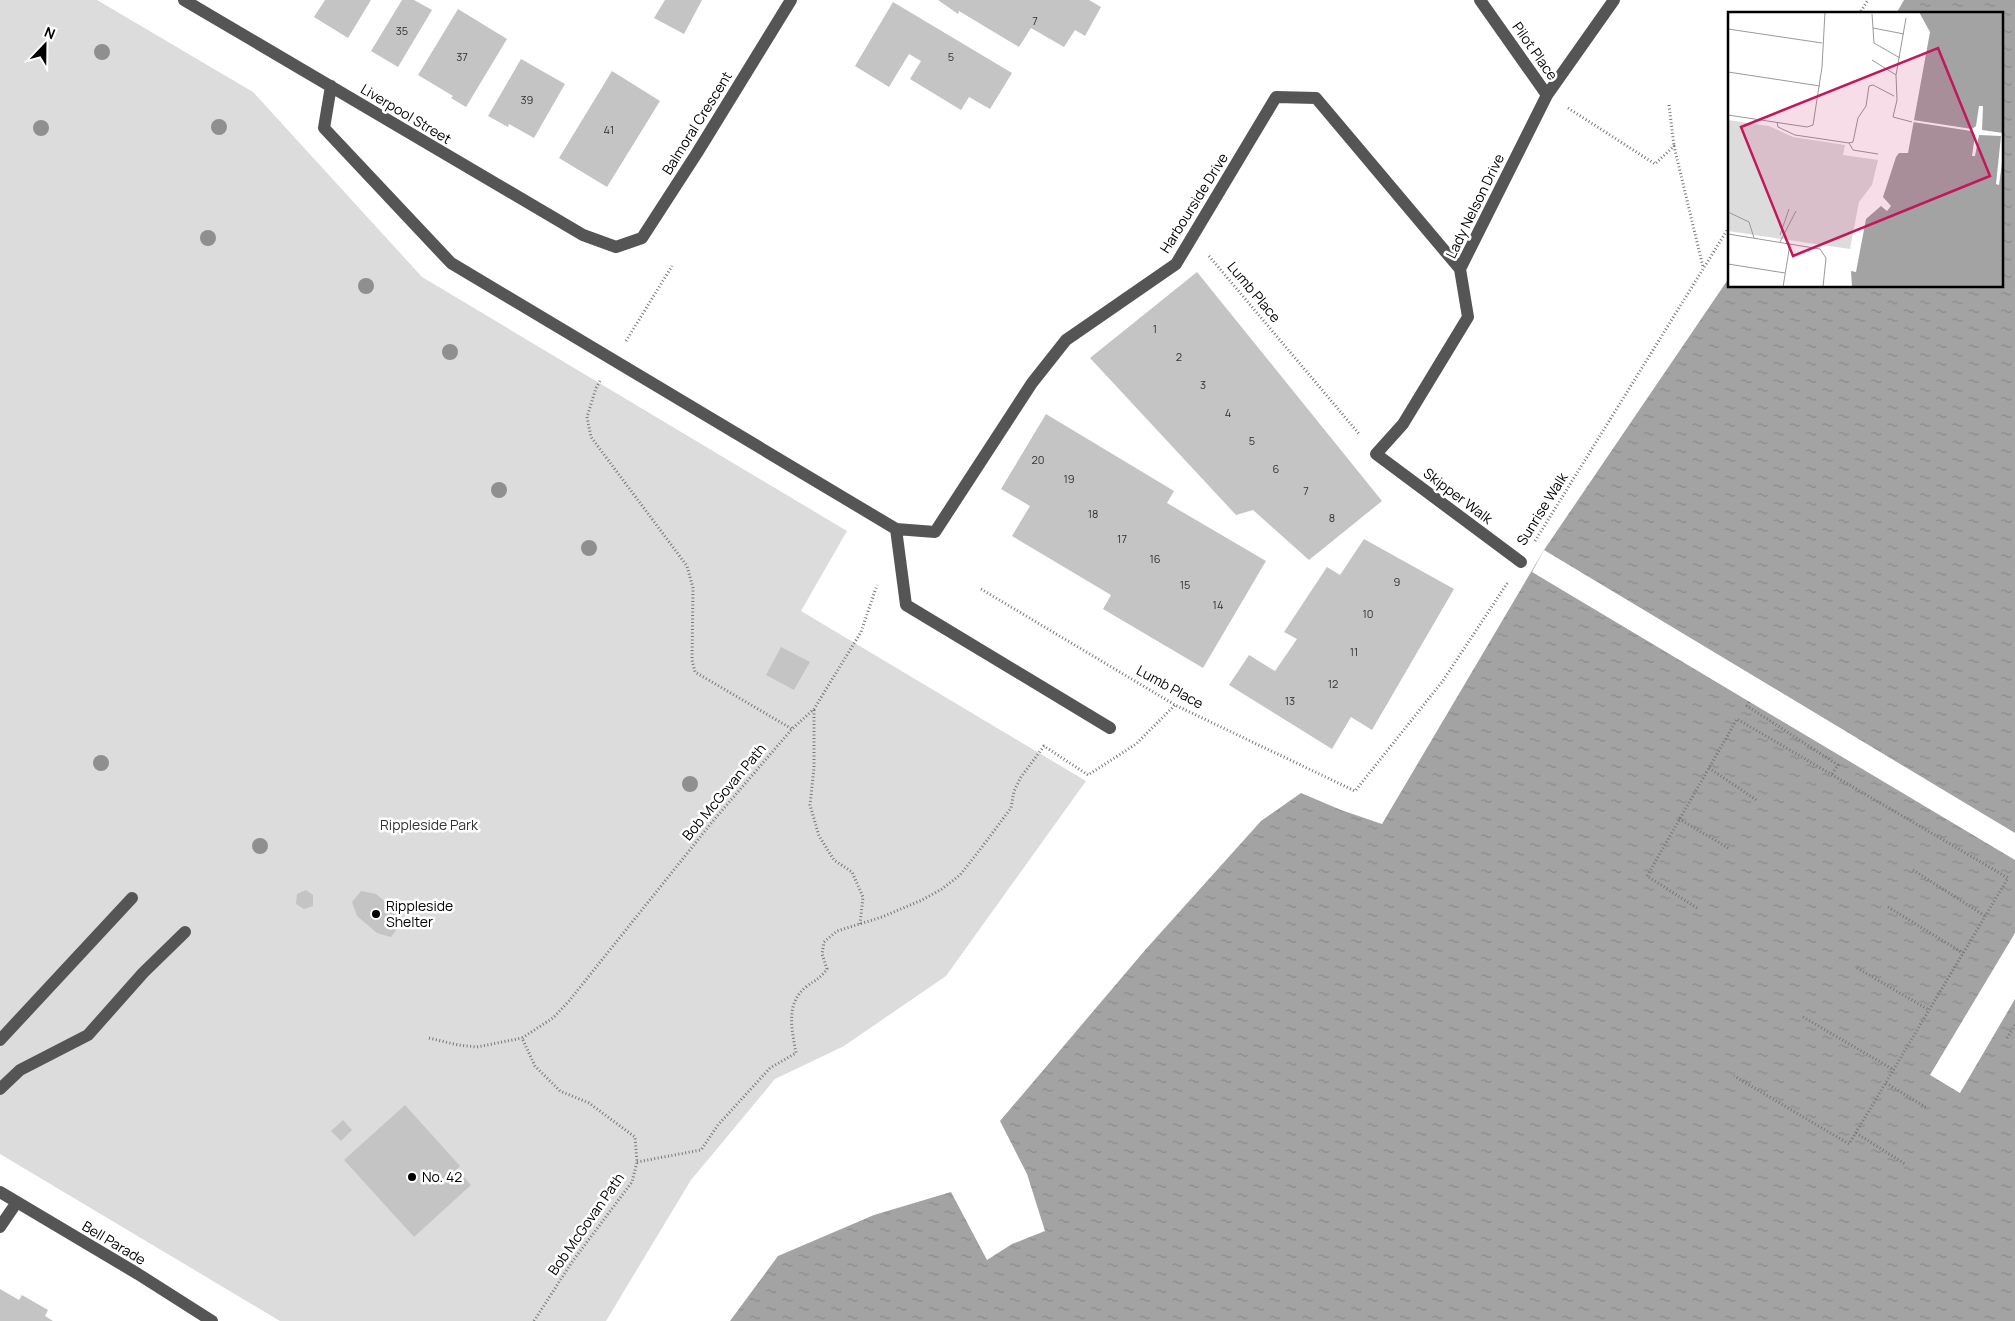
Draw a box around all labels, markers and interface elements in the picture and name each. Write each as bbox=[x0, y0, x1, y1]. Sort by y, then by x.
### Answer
inset map bbox=[1728, 12, 2002, 288]
house number: 7 bbox=[1032, 13, 1038, 28]
street label: Pilot Place bbox=[1508, 18, 1562, 84]
north arrow bbox=[20, 20, 70, 70]
text: N bbox=[42, 22, 58, 43]
house number: 35 bbox=[396, 23, 408, 38]
house number: 37 bbox=[456, 49, 468, 64]
house number: 5 bbox=[948, 49, 954, 64]
street label: Balmoral Crescent bbox=[657, 67, 736, 178]
street label: Liverpool Street bbox=[357, 79, 455, 148]
house number: 39 bbox=[521, 92, 534, 107]
house number: 41 bbox=[604, 122, 614, 137]
street label: Harbourside Drive bbox=[1155, 149, 1232, 256]
street label: Lady Nelson Drive bbox=[1441, 150, 1508, 261]
street label: Lumb Place bbox=[1223, 257, 1285, 326]
house number: 1 bbox=[1153, 321, 1157, 336]
house number: 2 bbox=[1176, 349, 1182, 364]
house number: 3 bbox=[1200, 377, 1206, 392]
house number: 4 bbox=[1225, 405, 1231, 420]
house number: 5 bbox=[1249, 433, 1255, 448]
house number: 20 bbox=[1032, 452, 1044, 467]
house number: 6 bbox=[1273, 461, 1280, 476]
street label: Skipper Walk bbox=[1420, 463, 1498, 528]
street label: Sunrise Walk bbox=[1512, 468, 1572, 549]
house number: 19 bbox=[1063, 471, 1075, 486]
house number: 7 bbox=[1303, 483, 1309, 498]
house number: 18 bbox=[1088, 506, 1098, 521]
house number: 8 bbox=[1329, 510, 1335, 525]
house number: 17 bbox=[1117, 531, 1127, 546]
house number: 16 bbox=[1149, 551, 1161, 566]
house number: 9 bbox=[1394, 574, 1401, 589]
house number: 15 bbox=[1180, 577, 1190, 592]
house number: 14 bbox=[1213, 597, 1223, 612]
house number: 10 bbox=[1362, 606, 1374, 621]
house number: 11 bbox=[1350, 644, 1358, 659]
street label: Lumb Place bbox=[1133, 660, 1207, 713]
house number: 12 bbox=[1328, 676, 1338, 691]
house number: 13 bbox=[1285, 693, 1295, 708]
street label: Bob McGovan Path bbox=[678, 739, 770, 844]
park label: Rippleside Park bbox=[380, 815, 479, 834]
place label: Rippleside Shelter bbox=[386, 896, 453, 931]
marker: Rippleside Shelter bbox=[370, 908, 382, 920]
place label: No. 42 bbox=[422, 1167, 462, 1186]
street label: Bob McGovan Path bbox=[543, 1169, 628, 1279]
marker: No. 42 bbox=[406, 1171, 418, 1183]
street label: Bell Parade bbox=[79, 1216, 150, 1269]

